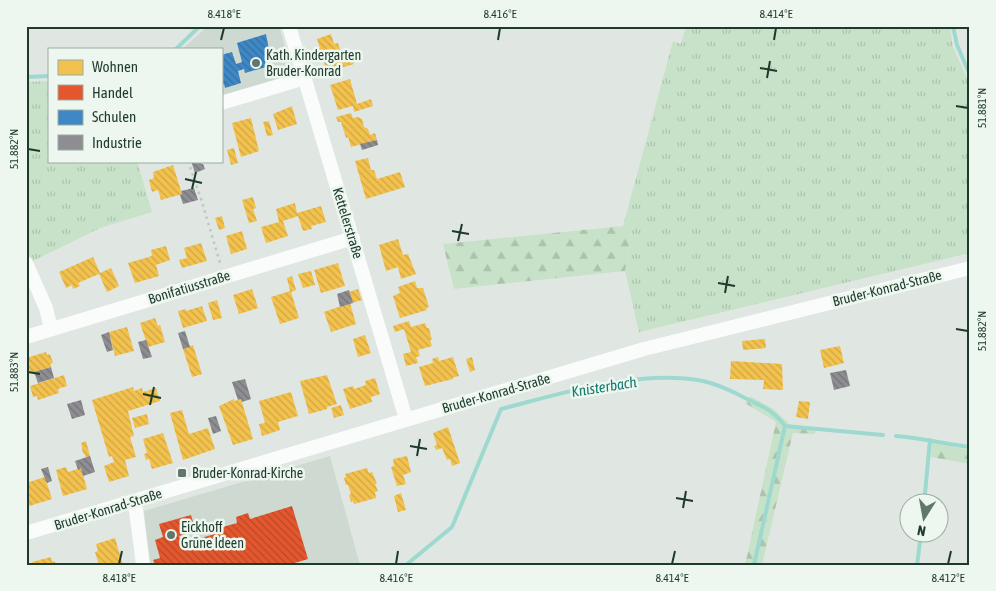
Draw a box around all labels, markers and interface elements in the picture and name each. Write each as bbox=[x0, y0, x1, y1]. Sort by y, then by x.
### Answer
text: 8.418°E bbox=[207, 7, 241, 21]
text: 8.416°E bbox=[483, 7, 517, 21]
text: 8.414°E bbox=[759, 7, 793, 21]
place label: Kath. Kindergarten Bruder-Konrad bbox=[266, 47, 361, 79]
legend bbox=[48, 48, 222, 162]
marker: Kath. Kindergarten Bruder-Konrad bbox=[250, 57, 262, 69]
text: Wohnen bbox=[92, 58, 138, 75]
text: Handel bbox=[92, 84, 133, 101]
text: 51.881°N bbox=[975, 88, 989, 128]
text: Schulen bbox=[92, 108, 136, 125]
text: 51.882°N bbox=[7, 129, 21, 169]
text: Industrie bbox=[92, 134, 142, 151]
street label: Kettelerstraße bbox=[330, 185, 366, 261]
street label: Bonifatiusstraße bbox=[146, 267, 232, 307]
street label: Bruder-Konrad-Straße bbox=[831, 267, 943, 309]
text: 51.882°N bbox=[975, 311, 989, 351]
text: 51.883°N bbox=[7, 352, 21, 392]
street label: Bruder-Konrad-Straße bbox=[440, 370, 552, 416]
water label: Knisterbach bbox=[570, 373, 638, 400]
place label: Bruder-Konrad-Kirche bbox=[192, 465, 303, 481]
marker: Bruder-Konrad-Kirche bbox=[176, 467, 188, 479]
street label: Bruder-Konrad-Straße bbox=[52, 485, 164, 533]
north arrow bbox=[898, 494, 948, 544]
place label: Eickhoff Grüne Ideen bbox=[181, 519, 244, 551]
text: N bbox=[916, 522, 927, 539]
marker: Eickhoff Grüne Ideen bbox=[165, 529, 177, 541]
text: 8.418°E bbox=[102, 571, 136, 585]
text: 8.416°E bbox=[379, 571, 413, 585]
text: 8.414°E bbox=[655, 571, 689, 585]
text: 8.412°E bbox=[931, 571, 965, 585]

